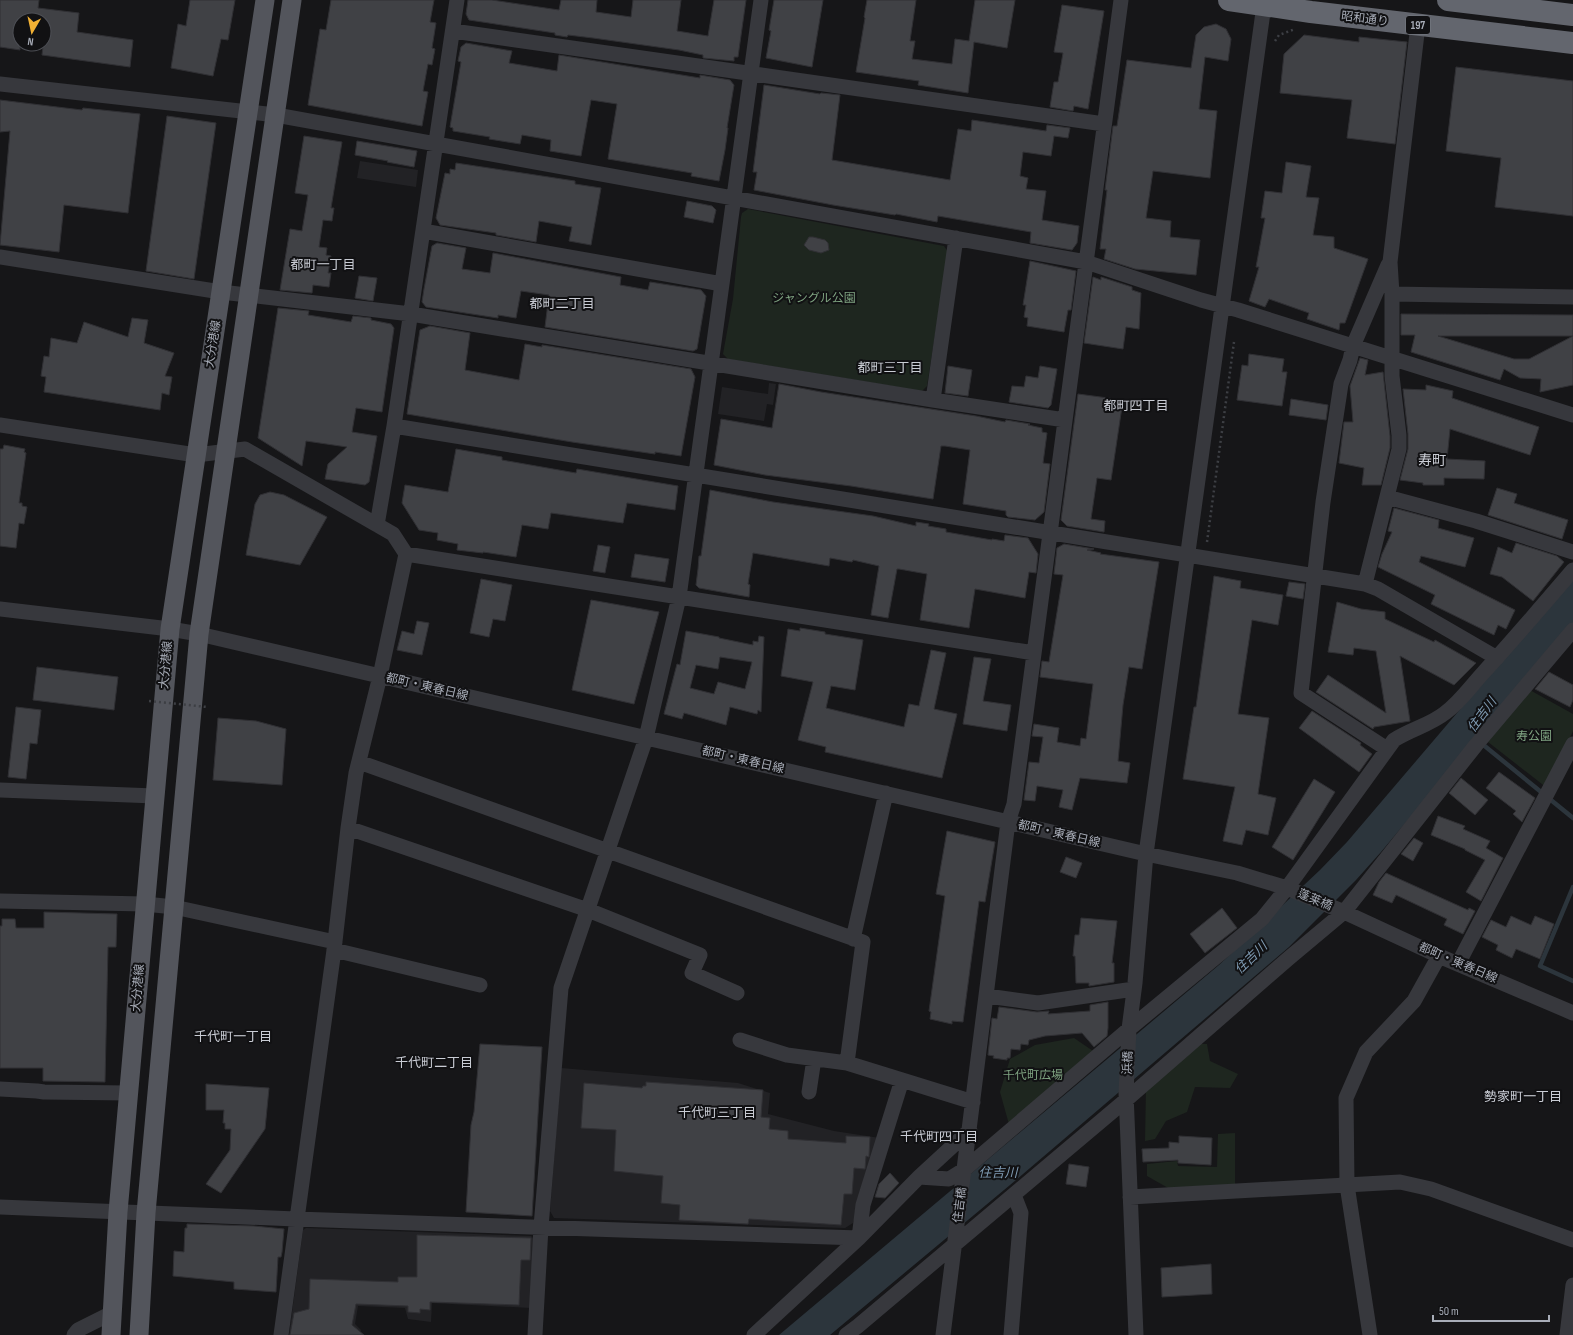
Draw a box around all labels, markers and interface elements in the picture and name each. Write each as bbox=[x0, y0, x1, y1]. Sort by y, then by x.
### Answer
street label: 昭和通り bbox=[1340, 9, 1390, 29]
north arrow bbox=[12, 12, 52, 52]
road number: 197 bbox=[1406, 16, 1430, 34]
text: N bbox=[26, 34, 34, 48]
district label: 都町一丁目 bbox=[290, 257, 356, 273]
park label: ジャングル公園 bbox=[772, 291, 856, 306]
district label: 都町二丁目 bbox=[529, 296, 595, 312]
street label: 大分港線 bbox=[202, 319, 224, 369]
district label: 都町三丁目 bbox=[857, 360, 923, 376]
district label: 都町四丁目 bbox=[1103, 398, 1169, 414]
district label: 寿町 bbox=[1418, 452, 1446, 469]
street label: 大分港線 bbox=[156, 640, 176, 690]
street label: 都町・東春日線 bbox=[384, 670, 470, 704]
water label: 住吉川 bbox=[1464, 693, 1501, 735]
park label: 寿公園 bbox=[1516, 729, 1552, 744]
street label: 都町・東春日線 bbox=[700, 743, 786, 777]
street label: 都町・東春日線 bbox=[1016, 817, 1102, 851]
street label: 蓬莱橋 bbox=[1295, 886, 1335, 914]
water label: 住吉川 bbox=[1231, 937, 1272, 977]
street label: 都町・東春日線 bbox=[1416, 940, 1500, 986]
street label: 大分港線 bbox=[128, 963, 148, 1013]
district label: 千代町一丁目 bbox=[194, 1029, 272, 1045]
street label: 浜橋 bbox=[1120, 1051, 1136, 1075]
district label: 千代町二丁目 bbox=[395, 1055, 473, 1071]
park label: 千代町広場 bbox=[1003, 1068, 1063, 1083]
district label: 勢家町一丁目 bbox=[1484, 1089, 1562, 1105]
district label: 千代町三丁目 bbox=[678, 1105, 756, 1121]
district label: 千代町四丁目 bbox=[900, 1129, 978, 1145]
water label: 住吉川 bbox=[978, 1165, 1019, 1181]
street label: 住吉橋 bbox=[950, 1186, 970, 1224]
scale bar bbox=[1433, 1297, 1549, 1323]
text: 50 m bbox=[1439, 1304, 1459, 1319]

